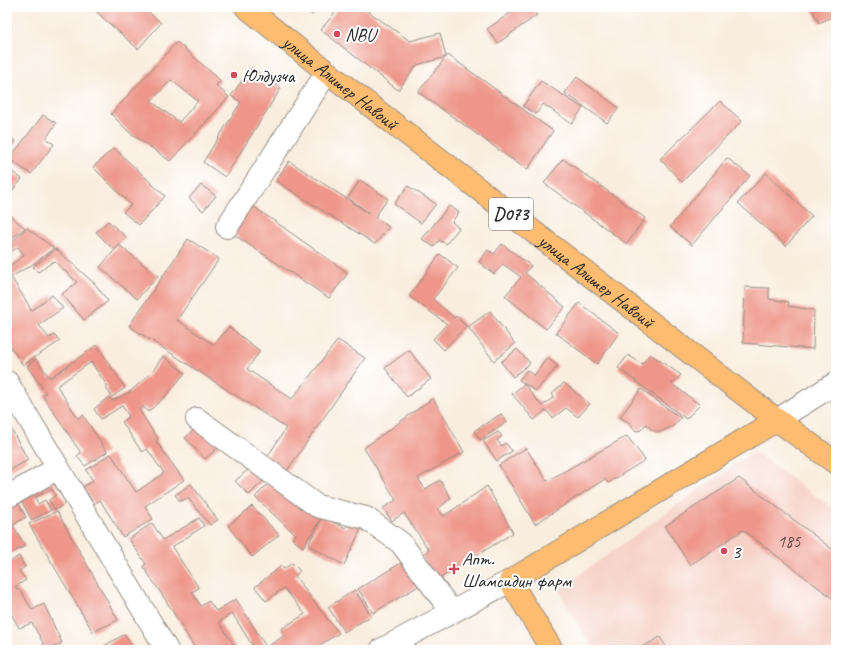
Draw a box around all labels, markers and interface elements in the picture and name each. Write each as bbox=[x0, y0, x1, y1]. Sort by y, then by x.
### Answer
place label: NBU bbox=[345, 23, 379, 47]
marker: NBU bbox=[332, 29, 342, 39]
street label: улица Алишер Навоий bbox=[277, 30, 404, 136]
place label: Юлдузча bbox=[242, 64, 296, 88]
marker: Юлдузча bbox=[229, 70, 239, 80]
road number: D073 bbox=[489, 198, 533, 230]
street label: улица Алишер Навоий bbox=[533, 228, 660, 335]
house number: 185 bbox=[778, 531, 802, 552]
place label: 3 bbox=[732, 540, 742, 564]
marker: 3 bbox=[719, 546, 729, 556]
place label: Апт. Шамсидин фарм bbox=[462, 547, 572, 593]
marker: Апт. Шамсидин фарм bbox=[449, 564, 459, 574]

